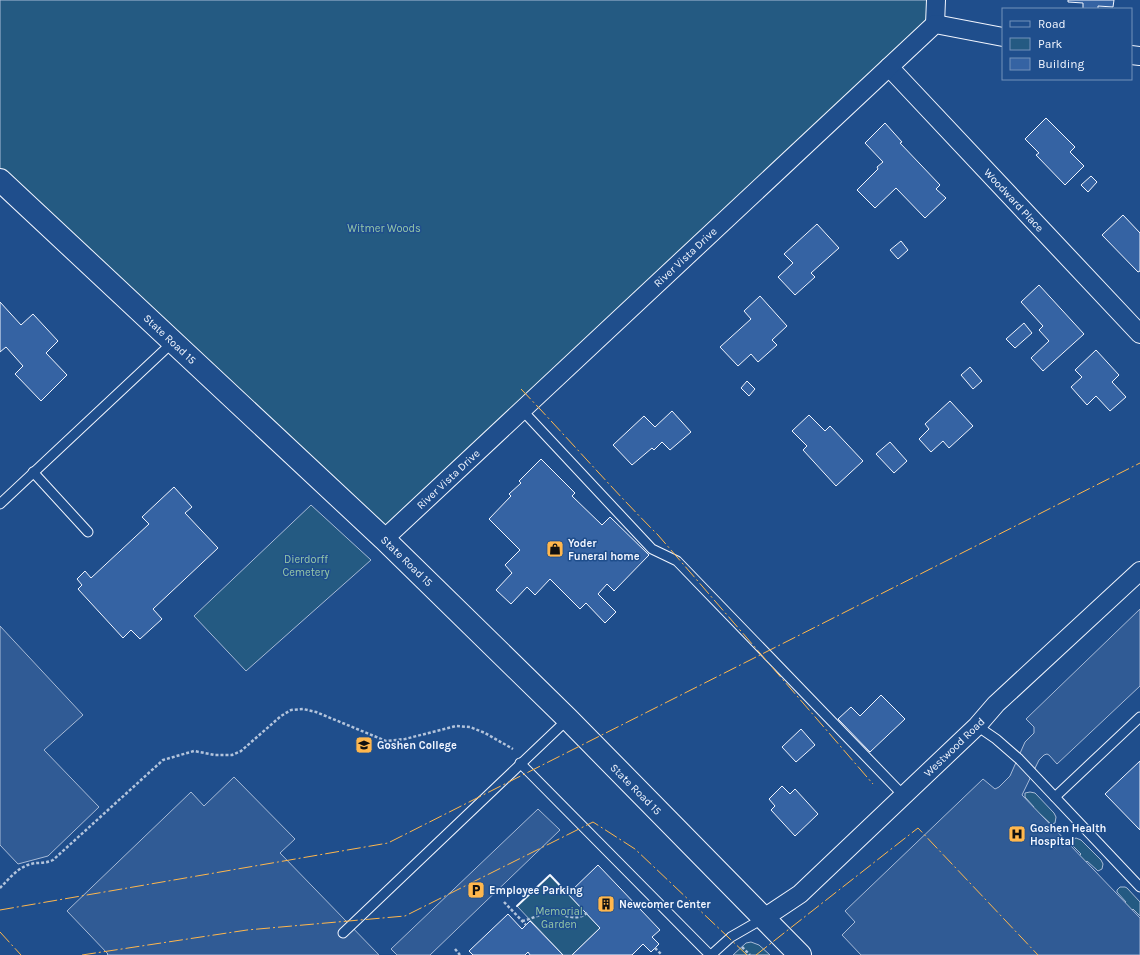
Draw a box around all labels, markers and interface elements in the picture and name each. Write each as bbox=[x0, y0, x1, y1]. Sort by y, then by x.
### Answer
legend bbox=[1002, 8, 1132, 80]
text: Road bbox=[1038, 17, 1066, 31]
text: Park bbox=[1038, 37, 1063, 51]
text: Building bbox=[1038, 57, 1085, 71]
street label: Woodward Place bbox=[981, 166, 1046, 235]
park label: Witmer Woods bbox=[347, 222, 421, 235]
street label: River Vista Drive bbox=[651, 225, 720, 290]
street label: State Road 15 bbox=[141, 312, 199, 367]
street label: River Vista Drive bbox=[414, 447, 483, 512]
street label: State Road 15 bbox=[378, 533, 435, 589]
place label: Yoder Funeral home bbox=[568, 537, 640, 563]
shop icon: Yoder Funeral home bbox=[545, 539, 565, 559]
park label: Dierdorff Cemetery bbox=[282, 553, 330, 579]
street label: Westwood Road bbox=[921, 715, 987, 780]
school or university icon: Goshen College bbox=[354, 735, 374, 755]
place label: Goshen College bbox=[377, 739, 457, 752]
street label: State Road 15 bbox=[607, 761, 664, 818]
place label: Goshen Health Hospital bbox=[1030, 822, 1106, 848]
hospital icon: Goshen Health Hospital bbox=[1007, 824, 1027, 844]
parking icon: Employee Parking bbox=[466, 880, 486, 900]
place label: Employee Parking bbox=[489, 884, 583, 897]
building icon: Newcomer Center bbox=[596, 894, 616, 914]
place label: Newcomer Center bbox=[619, 898, 711, 911]
park label: Memorial Garden bbox=[535, 905, 583, 931]

